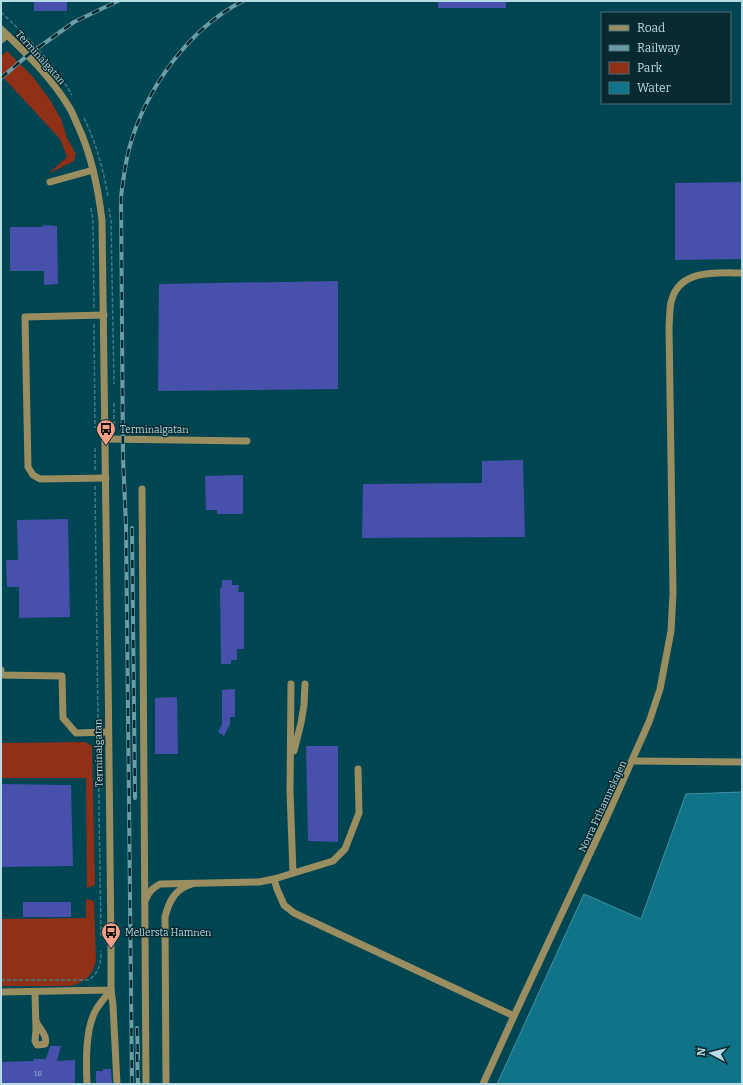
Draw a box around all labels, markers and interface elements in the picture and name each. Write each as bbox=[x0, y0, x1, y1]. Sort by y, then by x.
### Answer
legend bbox=[601, 12, 731, 104]
text: Road bbox=[637, 21, 665, 35]
street label: Terminalgatan bbox=[13, 28, 68, 88]
text: Railway bbox=[637, 41, 681, 55]
text: Park bbox=[637, 61, 663, 75]
text: Water bbox=[637, 81, 672, 95]
bus stop icon: Terminalgatan bbox=[95, 418, 117, 446]
place label: Terminalgatan bbox=[120, 424, 189, 436]
street label: Terminalgatan bbox=[92, 718, 106, 787]
street label: Norra Frihamnskajen bbox=[576, 758, 630, 854]
bus stop icon: Mellersta Hamnen bbox=[100, 921, 122, 949]
place label: Mellersta Hamnen bbox=[125, 927, 212, 939]
north arrow bbox=[691, 1033, 731, 1073]
text: N bbox=[695, 1046, 709, 1057]
house number: 18 bbox=[34, 1069, 42, 1078]

